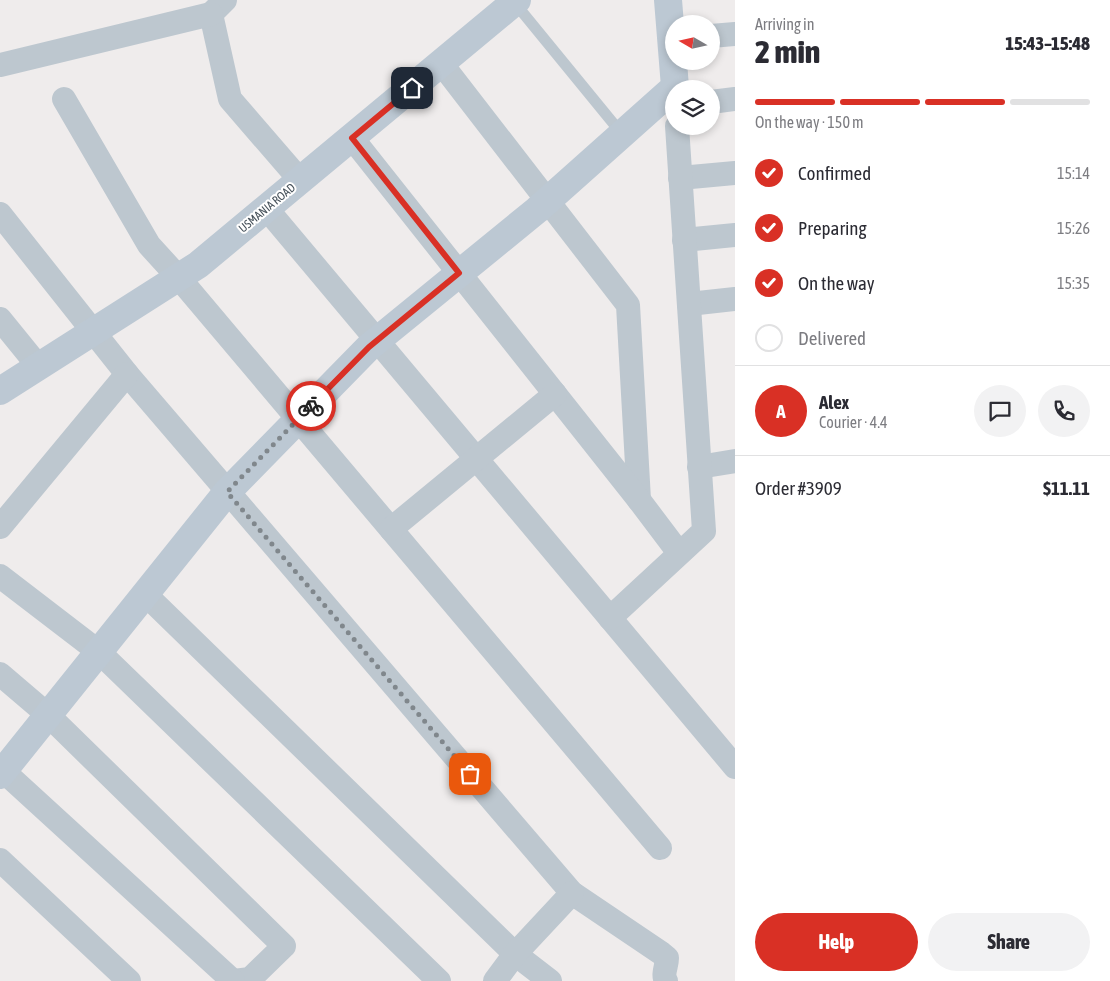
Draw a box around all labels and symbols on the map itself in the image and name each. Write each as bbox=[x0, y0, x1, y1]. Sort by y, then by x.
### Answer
north arrow bbox=[665, 15, 720, 70]
pin bbox=[391, 67, 433, 109]
street label: USMANIA ROAD bbox=[236, 180, 298, 236]
courier bbox=[286, 381, 336, 431]
pin bbox=[449, 753, 491, 795]

